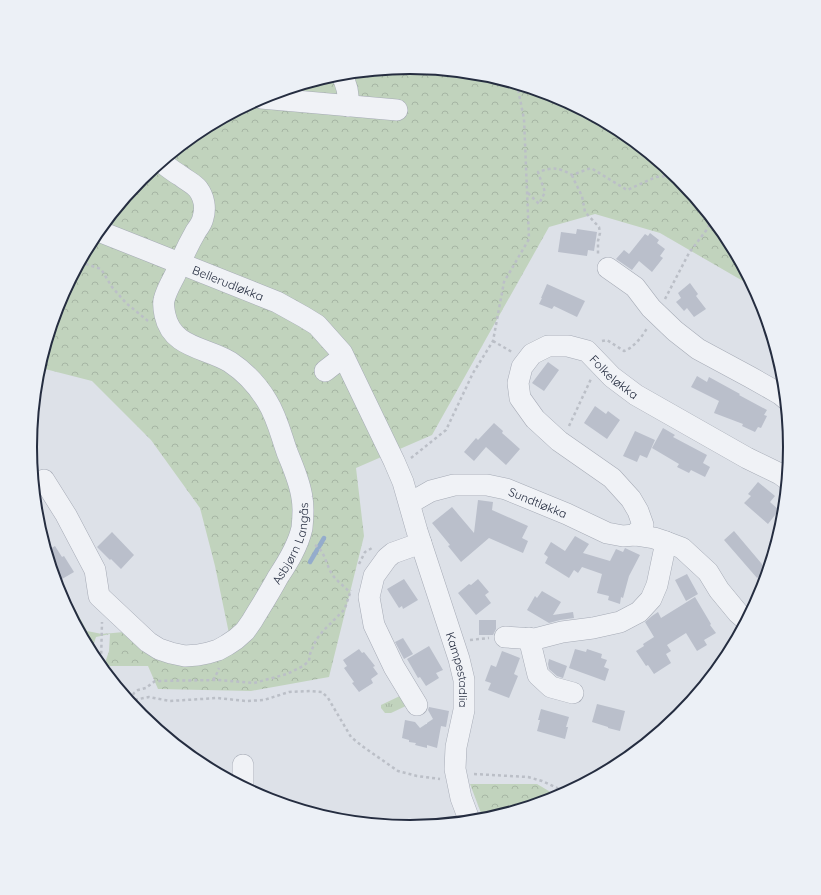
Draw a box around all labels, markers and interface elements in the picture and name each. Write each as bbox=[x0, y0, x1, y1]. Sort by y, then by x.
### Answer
street label: Bellerudløkka bbox=[190, 262, 266, 304]
street label: Folkeløkka bbox=[587, 351, 642, 402]
street label: Sundtløkka bbox=[507, 483, 570, 521]
street label: Asbjørn Langås bbox=[268, 502, 311, 586]
street label: Kampestadlia bbox=[443, 630, 472, 708]

